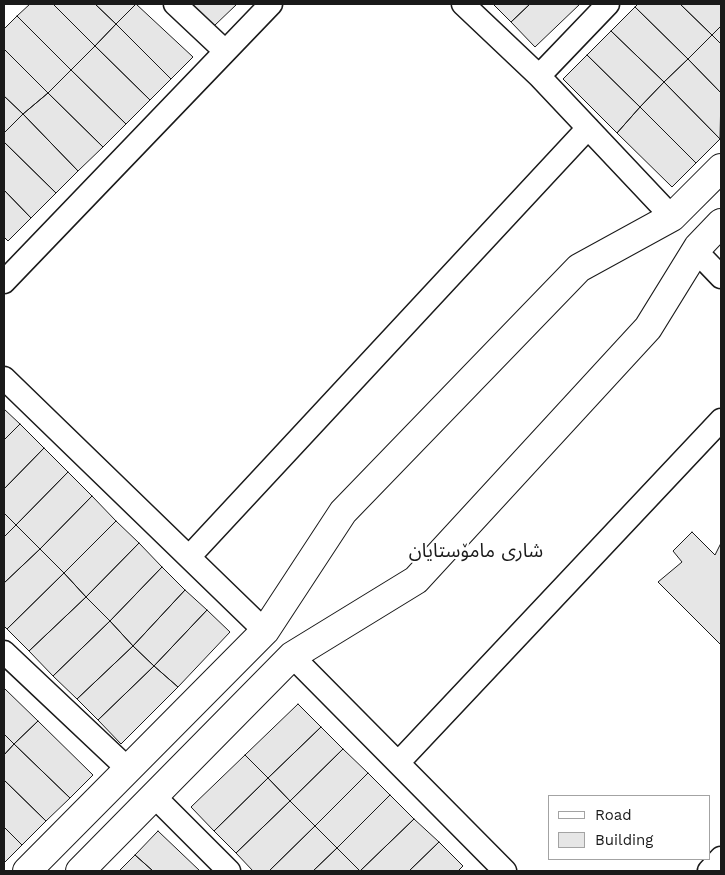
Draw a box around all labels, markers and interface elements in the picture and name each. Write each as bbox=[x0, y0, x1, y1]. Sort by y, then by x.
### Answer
district label: شاری مامۆستایان bbox=[409, 540, 543, 562]
legend bbox=[548, 795, 710, 860]
text: Road bbox=[595, 806, 632, 824]
text: Building bbox=[595, 831, 653, 849]

